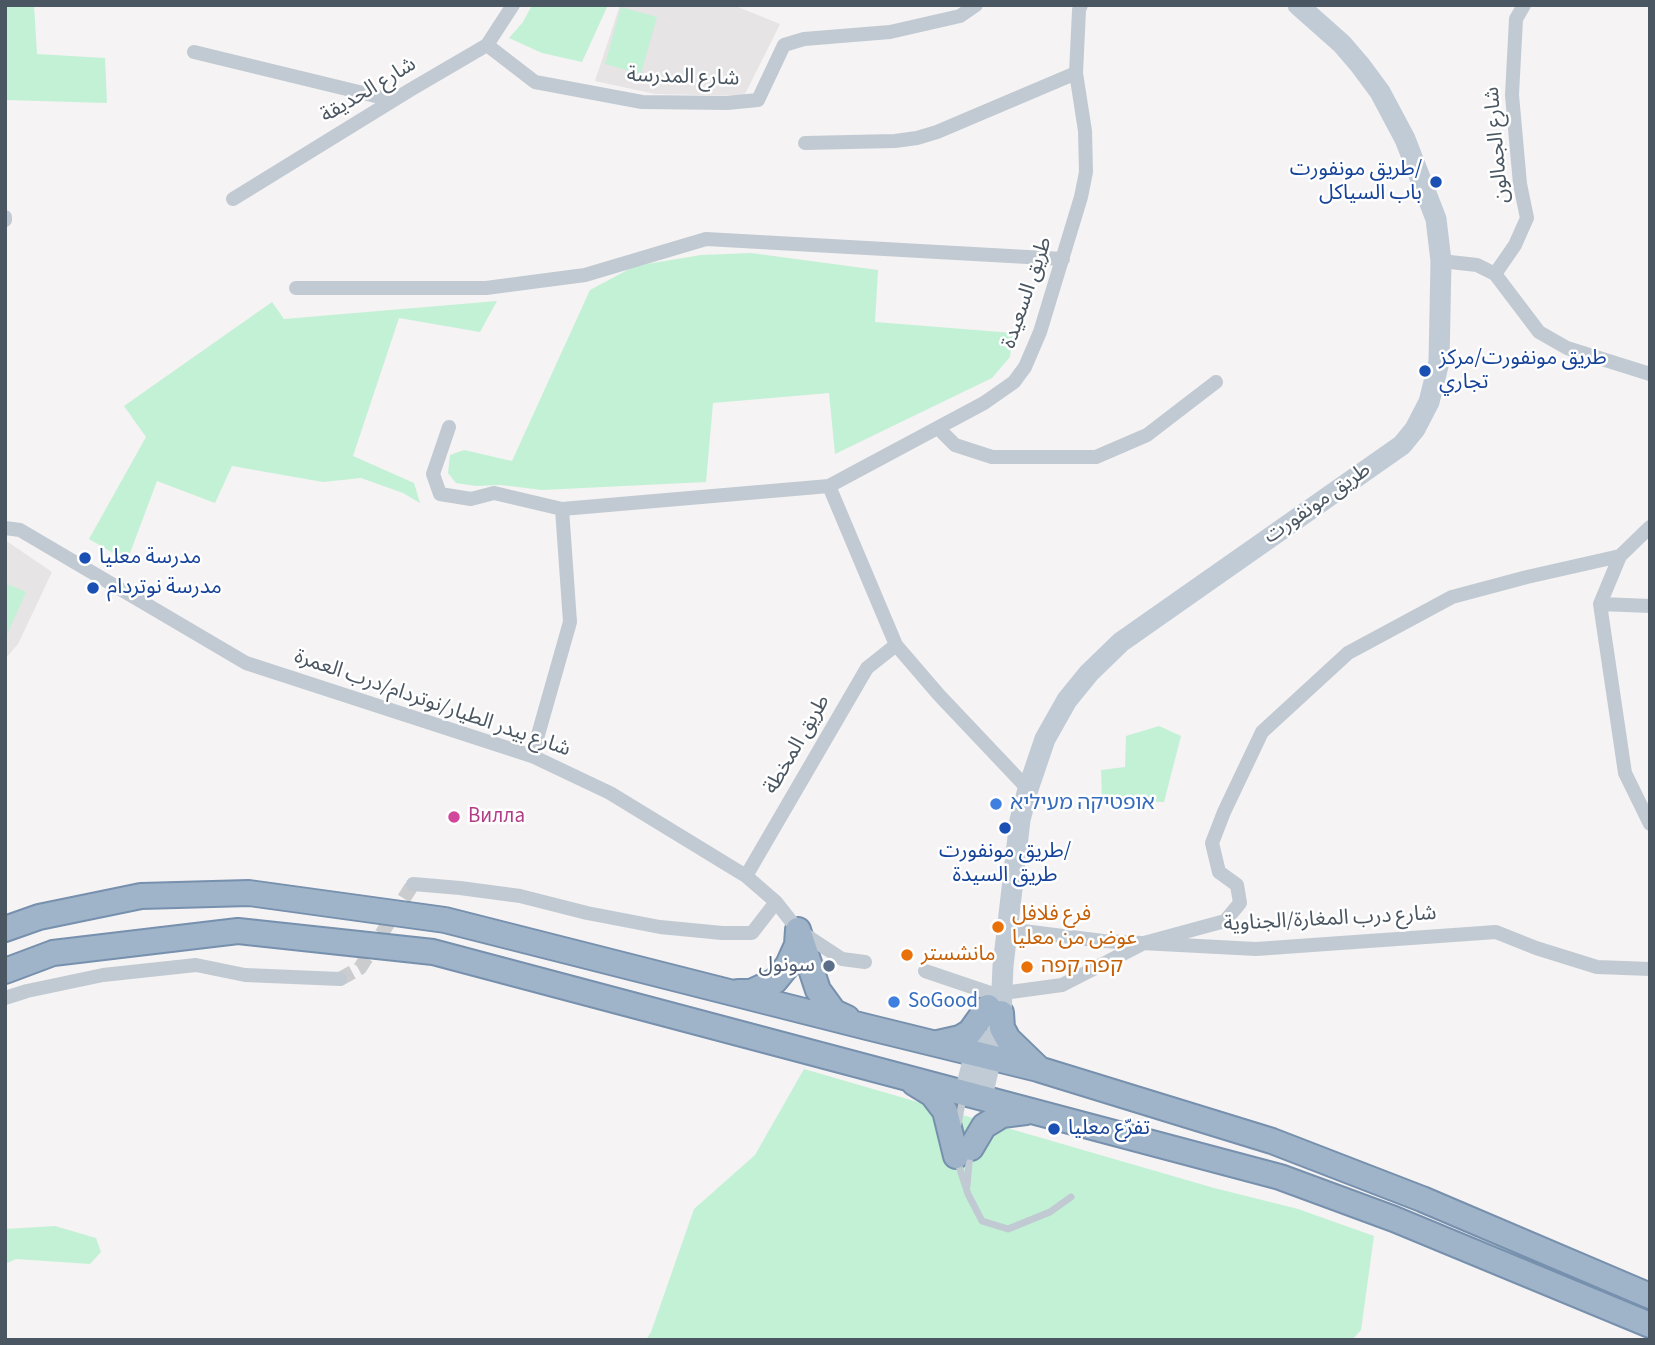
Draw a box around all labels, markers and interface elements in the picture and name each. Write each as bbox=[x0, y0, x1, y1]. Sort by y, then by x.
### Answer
street label: شارع الحديقة bbox=[317, 53, 421, 129]
street label: شارع المدرسة bbox=[626, 63, 740, 93]
street label: شارع الجمالون bbox=[1480, 86, 1516, 204]
place label: طريق مونفورت/ باب السياكل bbox=[1290, 157, 1422, 207]
marker: طريق مونفورت/ باب السياكل bbox=[1428, 174, 1444, 190]
street label: طريق السعيدة bbox=[997, 234, 1059, 352]
place label: طريق مونفورت/مركز تجاري bbox=[1439, 346, 1607, 396]
marker: طريق مونفورت/مركز تجاري bbox=[1417, 363, 1433, 379]
street label: طريق مونفورت bbox=[1260, 458, 1376, 550]
place label: مدرسة معليا bbox=[99, 545, 201, 571]
marker: مدرسة معليا bbox=[77, 550, 93, 566]
place label: مدرسة نوتردام bbox=[107, 575, 222, 601]
marker: مدرسة نوتردام bbox=[85, 580, 101, 596]
street label: شارع بيدر الطيار/نوتردام/درب العمرة bbox=[291, 645, 573, 763]
street label: طريق المخطة bbox=[759, 691, 837, 799]
place label: אופטיקה מעיליא bbox=[1010, 791, 1155, 817]
marker: אופטיקה מעיליא bbox=[988, 796, 1004, 812]
place label: Вилла bbox=[468, 804, 525, 830]
marker: Вилла bbox=[446, 809, 462, 825]
marker: طريق مونفورت/ طريق السيدة bbox=[997, 820, 1013, 836]
place label: طريق مونفورت/ طريق السيدة bbox=[939, 839, 1071, 889]
place label: فرع فلافل عوض من معليا bbox=[1012, 902, 1137, 952]
street label: شارع درب المغارة/الجناوية bbox=[1223, 902, 1437, 938]
marker: فرع فلافل عوض من معليا bbox=[990, 919, 1006, 935]
place label: مانشستر bbox=[921, 942, 996, 968]
marker: مانشستر bbox=[899, 947, 915, 963]
place label: سونول bbox=[758, 953, 815, 979]
place label: קפה קפה bbox=[1041, 954, 1123, 980]
marker: سونول bbox=[821, 958, 837, 974]
marker: קפה קפה bbox=[1019, 959, 1035, 975]
place label: SoGood bbox=[908, 989, 978, 1015]
marker: SoGood bbox=[886, 994, 902, 1010]
place label: تفرّع معليا bbox=[1068, 1116, 1150, 1142]
marker: تفرّع معليا bbox=[1046, 1121, 1062, 1137]

